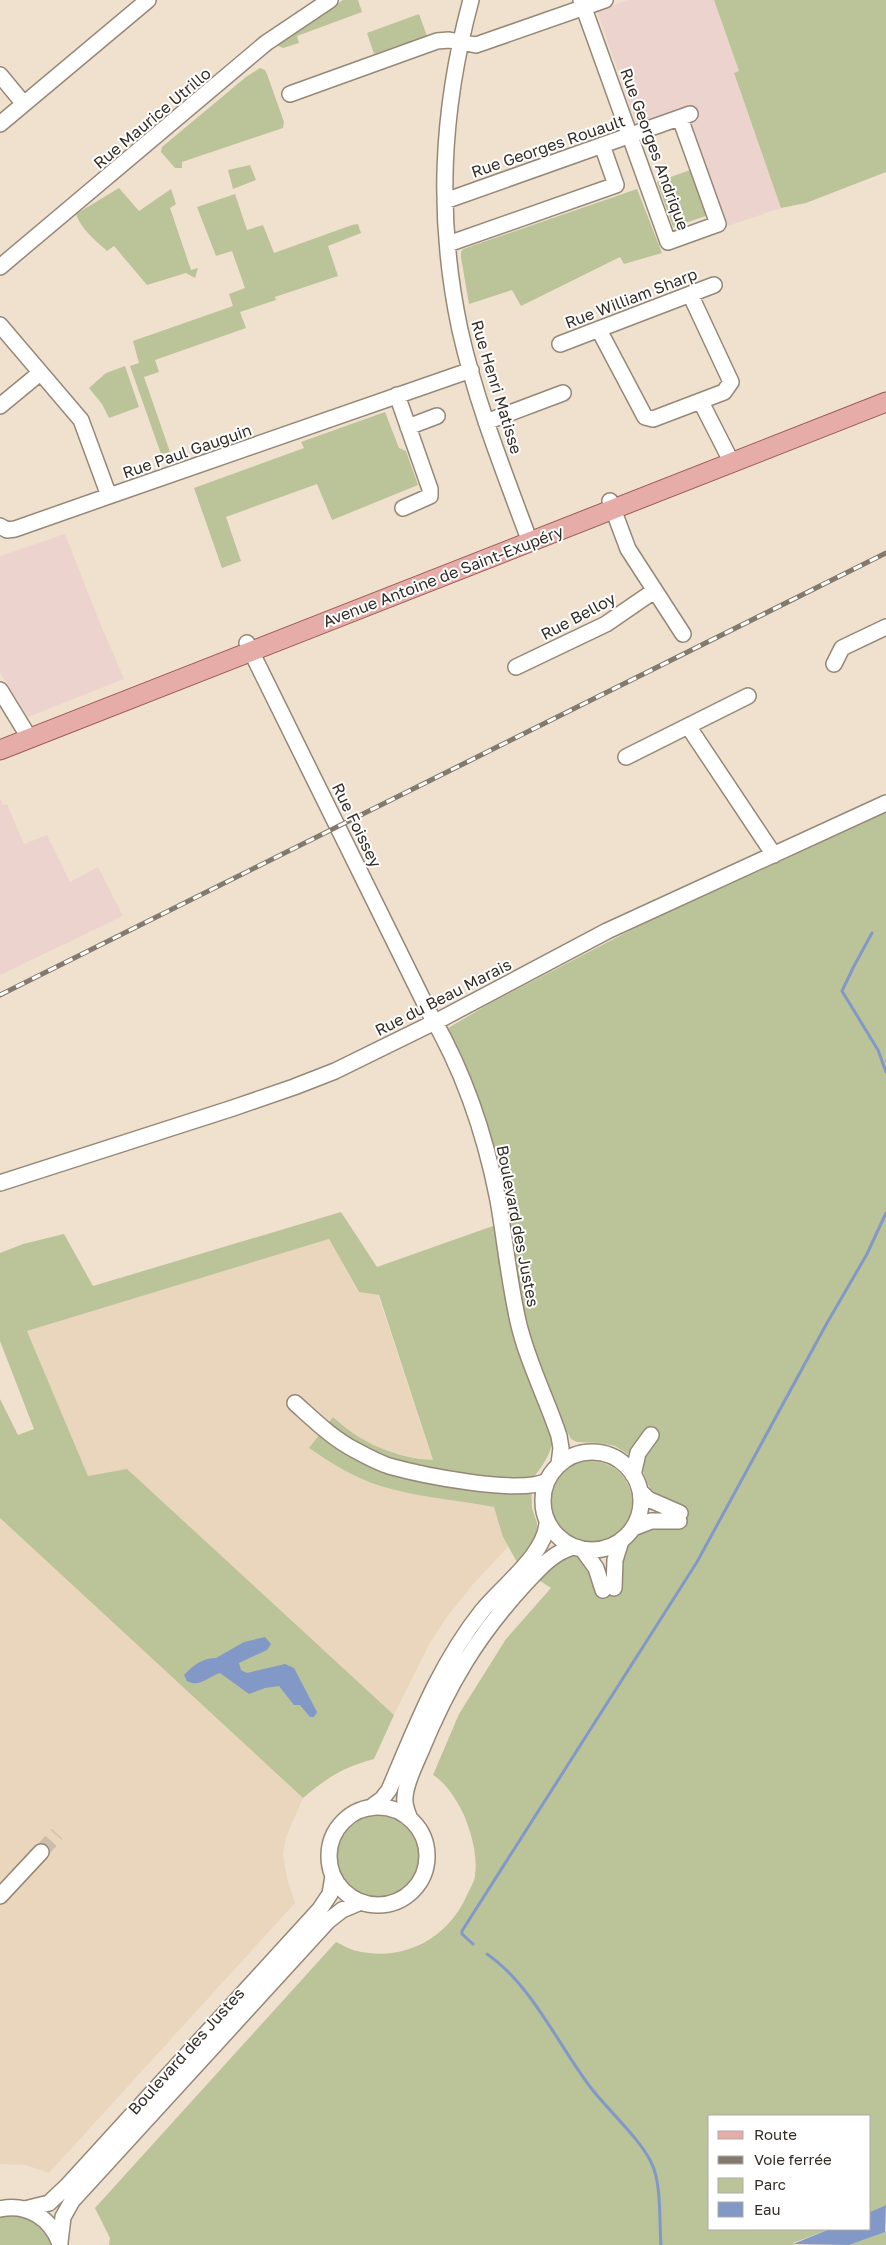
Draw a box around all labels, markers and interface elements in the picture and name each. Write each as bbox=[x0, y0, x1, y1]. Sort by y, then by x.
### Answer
street label: Rue Maurice Utrillo bbox=[89, 63, 215, 173]
street label: Rue Georges Andrique bbox=[616, 65, 694, 233]
street label: Rue Georges Rouault bbox=[468, 110, 628, 182]
street label: Rue William Sharp bbox=[562, 264, 700, 332]
street label: Rue Henri Matisse bbox=[467, 318, 527, 456]
street label: Rue Paul Gauguin bbox=[120, 420, 254, 482]
street label: Avenue Antoine de Saint-Exupéry bbox=[320, 521, 566, 631]
street label: Rue Belloy bbox=[537, 588, 619, 644]
street label: Rue Foissey bbox=[328, 779, 386, 871]
street label: Rue du Beau Marais bbox=[371, 954, 515, 1040]
street label: Boulevard des Justes bbox=[493, 1144, 543, 1308]
street label: Boulevard des Justes bbox=[124, 1983, 248, 2119]
legend bbox=[708, 2115, 871, 2230]
text: Route bbox=[754, 2125, 797, 2143]
text: Voie ferrée bbox=[754, 2150, 832, 2168]
text: Parc bbox=[754, 2175, 786, 2193]
text: Eau bbox=[754, 2200, 781, 2218]

